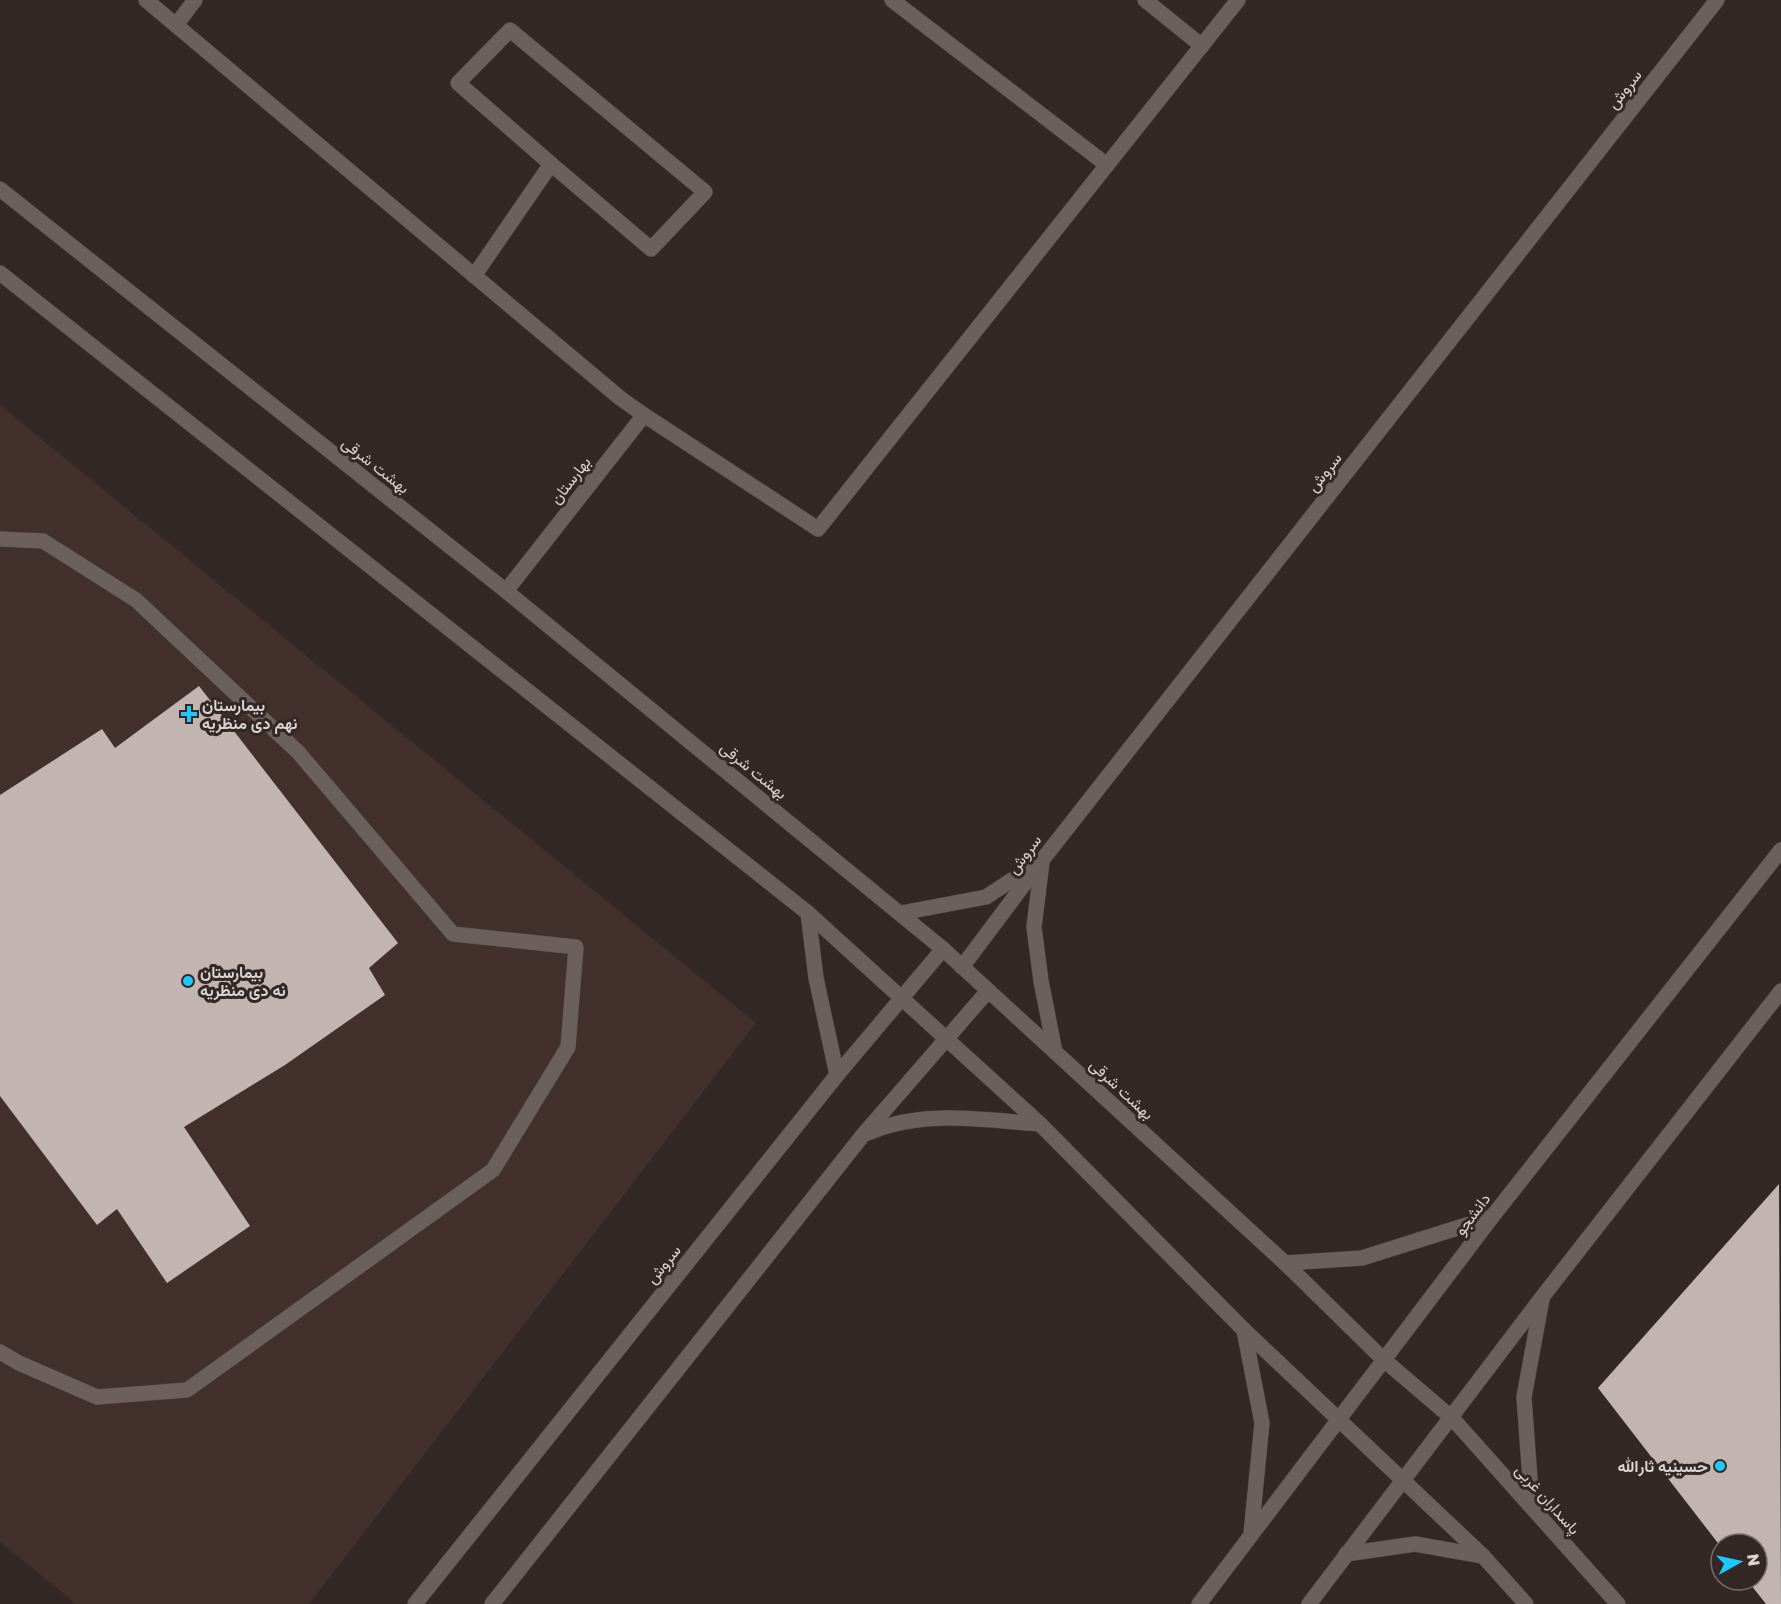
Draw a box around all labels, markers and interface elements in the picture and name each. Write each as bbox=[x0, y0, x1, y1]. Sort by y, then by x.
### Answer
street label: سروش bbox=[1602, 65, 1646, 113]
street label: بهشت شرقی bbox=[338, 432, 414, 498]
street label: سروش bbox=[1302, 448, 1346, 496]
street label: بهارستان bbox=[545, 452, 596, 508]
place label: بیمارستان نهم دی منظریه bbox=[202, 695, 298, 734]
marker: بیمارستان نهم دی منظریه bbox=[180, 705, 198, 723]
street label: بهشت شرقی bbox=[716, 737, 792, 804]
street label: سروش bbox=[1003, 830, 1046, 878]
place label: بیمارستان نه دی منظریه bbox=[200, 962, 286, 1001]
marker: بیمارستان نه دی منظریه bbox=[181, 974, 195, 988]
street label: بهشت شرقی bbox=[1085, 1054, 1158, 1124]
street label: دانشجو bbox=[1450, 1189, 1495, 1240]
street label: سروش bbox=[641, 1240, 686, 1288]
place label: حسینیه ثارالله bbox=[1617, 1456, 1708, 1477]
marker: حسینیه ثارالله bbox=[1713, 1459, 1727, 1473]
street label: پاسداران غربی bbox=[1510, 1460, 1585, 1540]
north arrow bbox=[1709, 1532, 1769, 1592]
text: N bbox=[1743, 1552, 1765, 1567]

